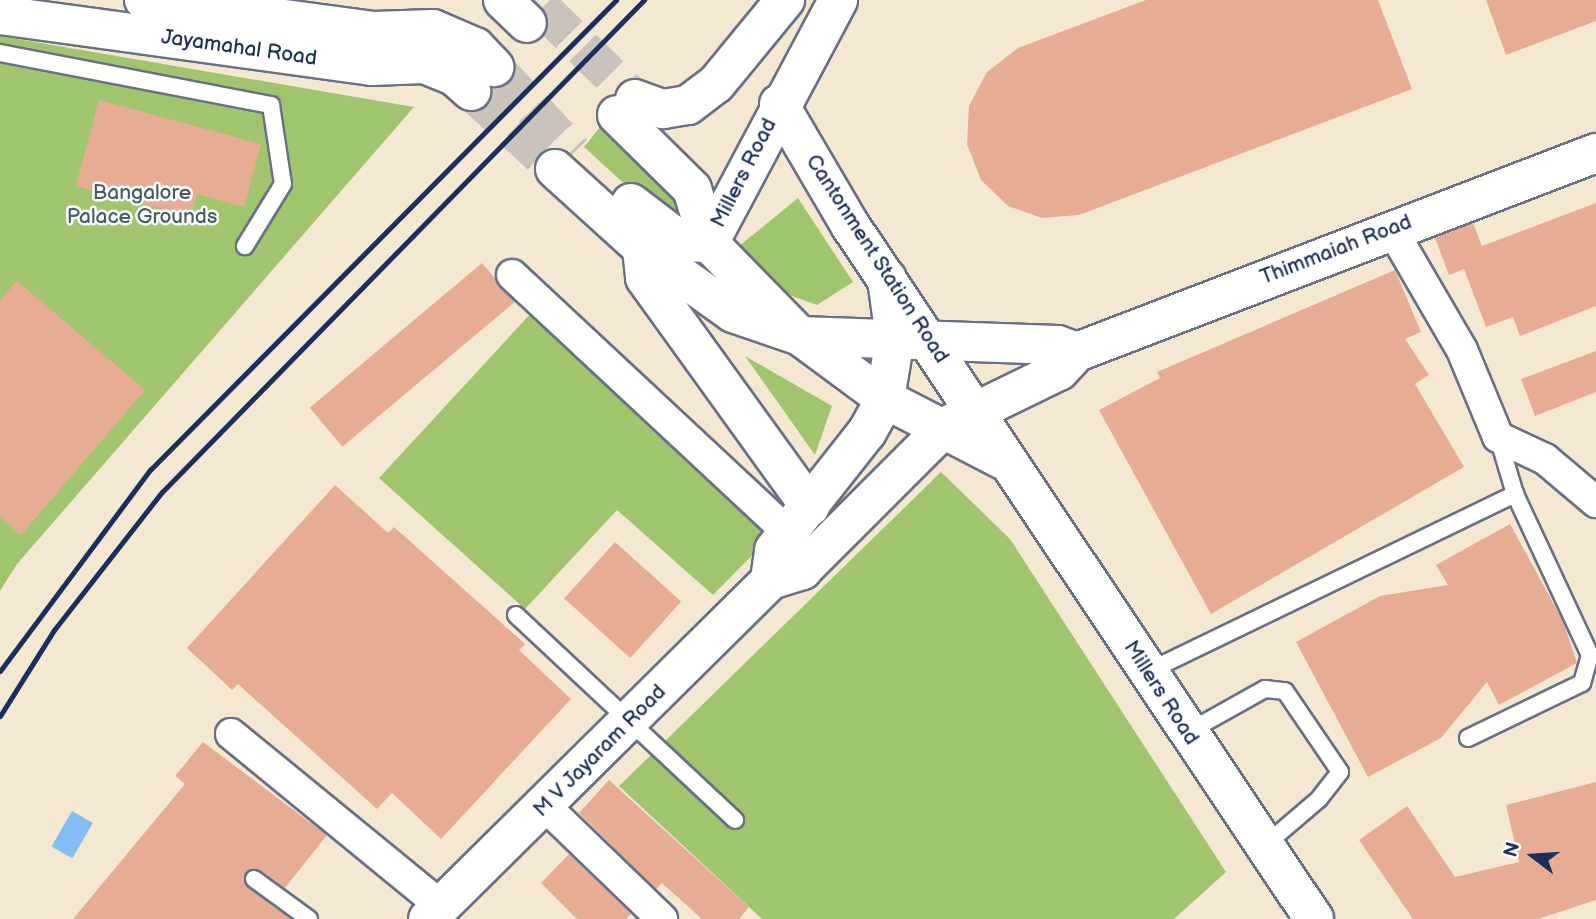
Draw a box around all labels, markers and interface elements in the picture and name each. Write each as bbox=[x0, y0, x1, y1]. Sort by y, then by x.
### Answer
street label: Jayamahal Road bbox=[159, 25, 319, 71]
street label: Millers Road bbox=[706, 114, 782, 232]
street label: Cantonment Station Road bbox=[800, 150, 954, 368]
park label: Bangalore Palace Grounds bbox=[67, 180, 217, 230]
street label: Thimmaiah Road bbox=[1257, 210, 1415, 290]
street label: Millers Road bbox=[1118, 636, 1204, 750]
street label: M V Jayaram Road bbox=[528, 679, 672, 823]
north arrow bbox=[1498, 821, 1568, 891]
text: N bbox=[1499, 840, 1526, 860]

